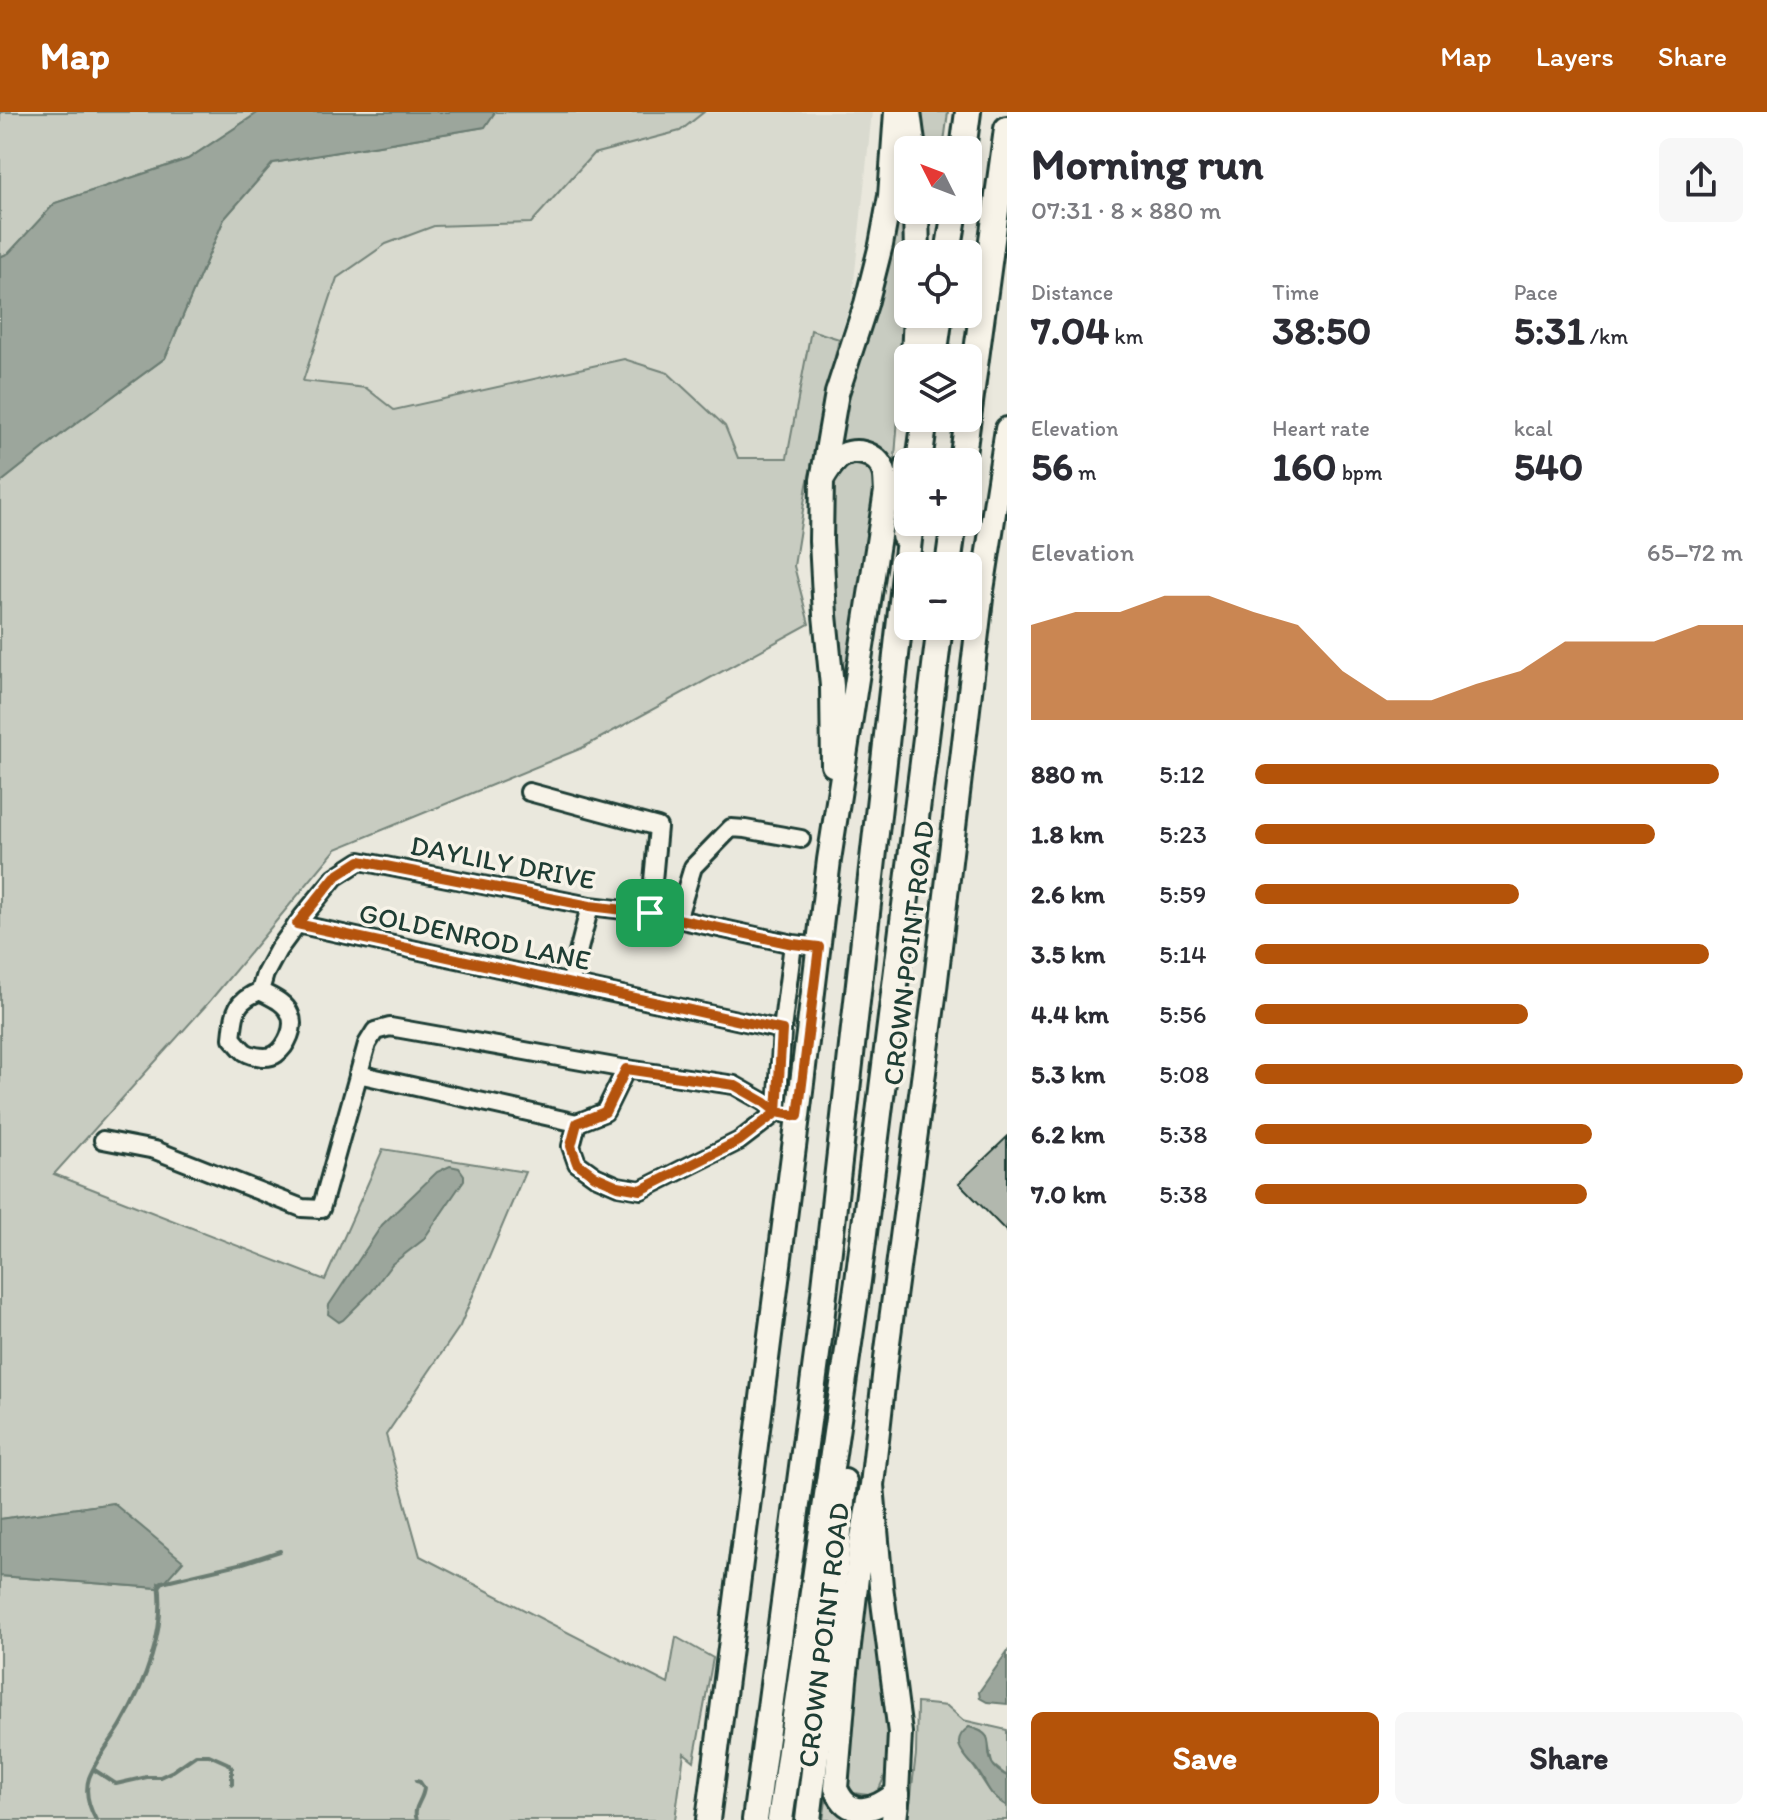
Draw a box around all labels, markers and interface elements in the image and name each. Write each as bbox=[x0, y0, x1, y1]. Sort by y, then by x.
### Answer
text: Map bbox=[40, 33, 110, 79]
text: Map bbox=[1440, 39, 1492, 73]
text: Layers bbox=[1536, 39, 1614, 73]
text: Share bbox=[1658, 39, 1727, 73]
north arrow bbox=[894, 136, 982, 224]
map controls bbox=[894, 136, 982, 640]
text: Morning run bbox=[1031, 137, 1264, 190]
button: share bbox=[1659, 138, 1743, 222]
text: 07:31 · 8 × 880 m bbox=[1031, 194, 1221, 226]
button: locate bbox=[894, 240, 982, 328]
text: Distance bbox=[1031, 279, 1113, 306]
text: Time bbox=[1272, 279, 1319, 306]
text: Pace bbox=[1514, 279, 1558, 306]
text: 7.04 bbox=[1031, 306, 1109, 354]
text: 38:50 bbox=[1272, 306, 1372, 354]
text: 5:31 bbox=[1514, 306, 1585, 354]
text: km bbox=[1109, 323, 1143, 350]
text: /km bbox=[1585, 323, 1628, 350]
button: layers bbox=[894, 344, 982, 432]
text: Elevation bbox=[1031, 415, 1118, 442]
text: Heart rate bbox=[1272, 415, 1370, 442]
text: kcal bbox=[1514, 415, 1553, 442]
text: 56 bbox=[1031, 442, 1073, 490]
text: 160 bbox=[1272, 442, 1337, 490]
text: 540 bbox=[1514, 442, 1583, 490]
button: + bbox=[894, 448, 982, 536]
text: m bbox=[1073, 459, 1097, 486]
text: bpm bbox=[1337, 459, 1382, 486]
text: Elevation bbox=[1031, 536, 1134, 568]
text: 65–72 m bbox=[1647, 536, 1743, 568]
button: − bbox=[894, 552, 982, 640]
text: 880 m bbox=[1031, 758, 1103, 790]
text: 5:12 bbox=[1159, 758, 1205, 790]
text: 1.8 km bbox=[1031, 818, 1104, 850]
text: 5:23 bbox=[1159, 818, 1207, 850]
street label: CROWN POINT ROAD bbox=[875, 819, 941, 1087]
street label: DAYLILY DRIVE bbox=[408, 827, 598, 897]
text: 2.6 km bbox=[1031, 878, 1105, 910]
text: 5:59 bbox=[1159, 878, 1206, 910]
pin bbox=[616, 879, 684, 947]
icon: arrive bbox=[628, 891, 672, 935]
street label: GOLDENROD LANE bbox=[356, 895, 594, 977]
text: 3.5 km bbox=[1031, 938, 1105, 970]
text: 5:14 bbox=[1159, 938, 1207, 970]
text: 4.4 km bbox=[1031, 998, 1109, 1030]
text: 5:56 bbox=[1159, 998, 1206, 1030]
text: 5.3 km bbox=[1031, 1058, 1105, 1090]
text: 5:08 bbox=[1159, 1058, 1209, 1090]
text: 6.2 km bbox=[1031, 1118, 1105, 1150]
text: 5:38 bbox=[1159, 1118, 1207, 1150]
text: 7.0 km bbox=[1031, 1178, 1107, 1210]
text: 5:38 bbox=[1159, 1178, 1207, 1210]
street label: CROWN POINT ROAD bbox=[790, 1501, 856, 1769]
button: Save bbox=[1031, 1712, 1379, 1804]
button: Share bbox=[1395, 1712, 1743, 1804]

